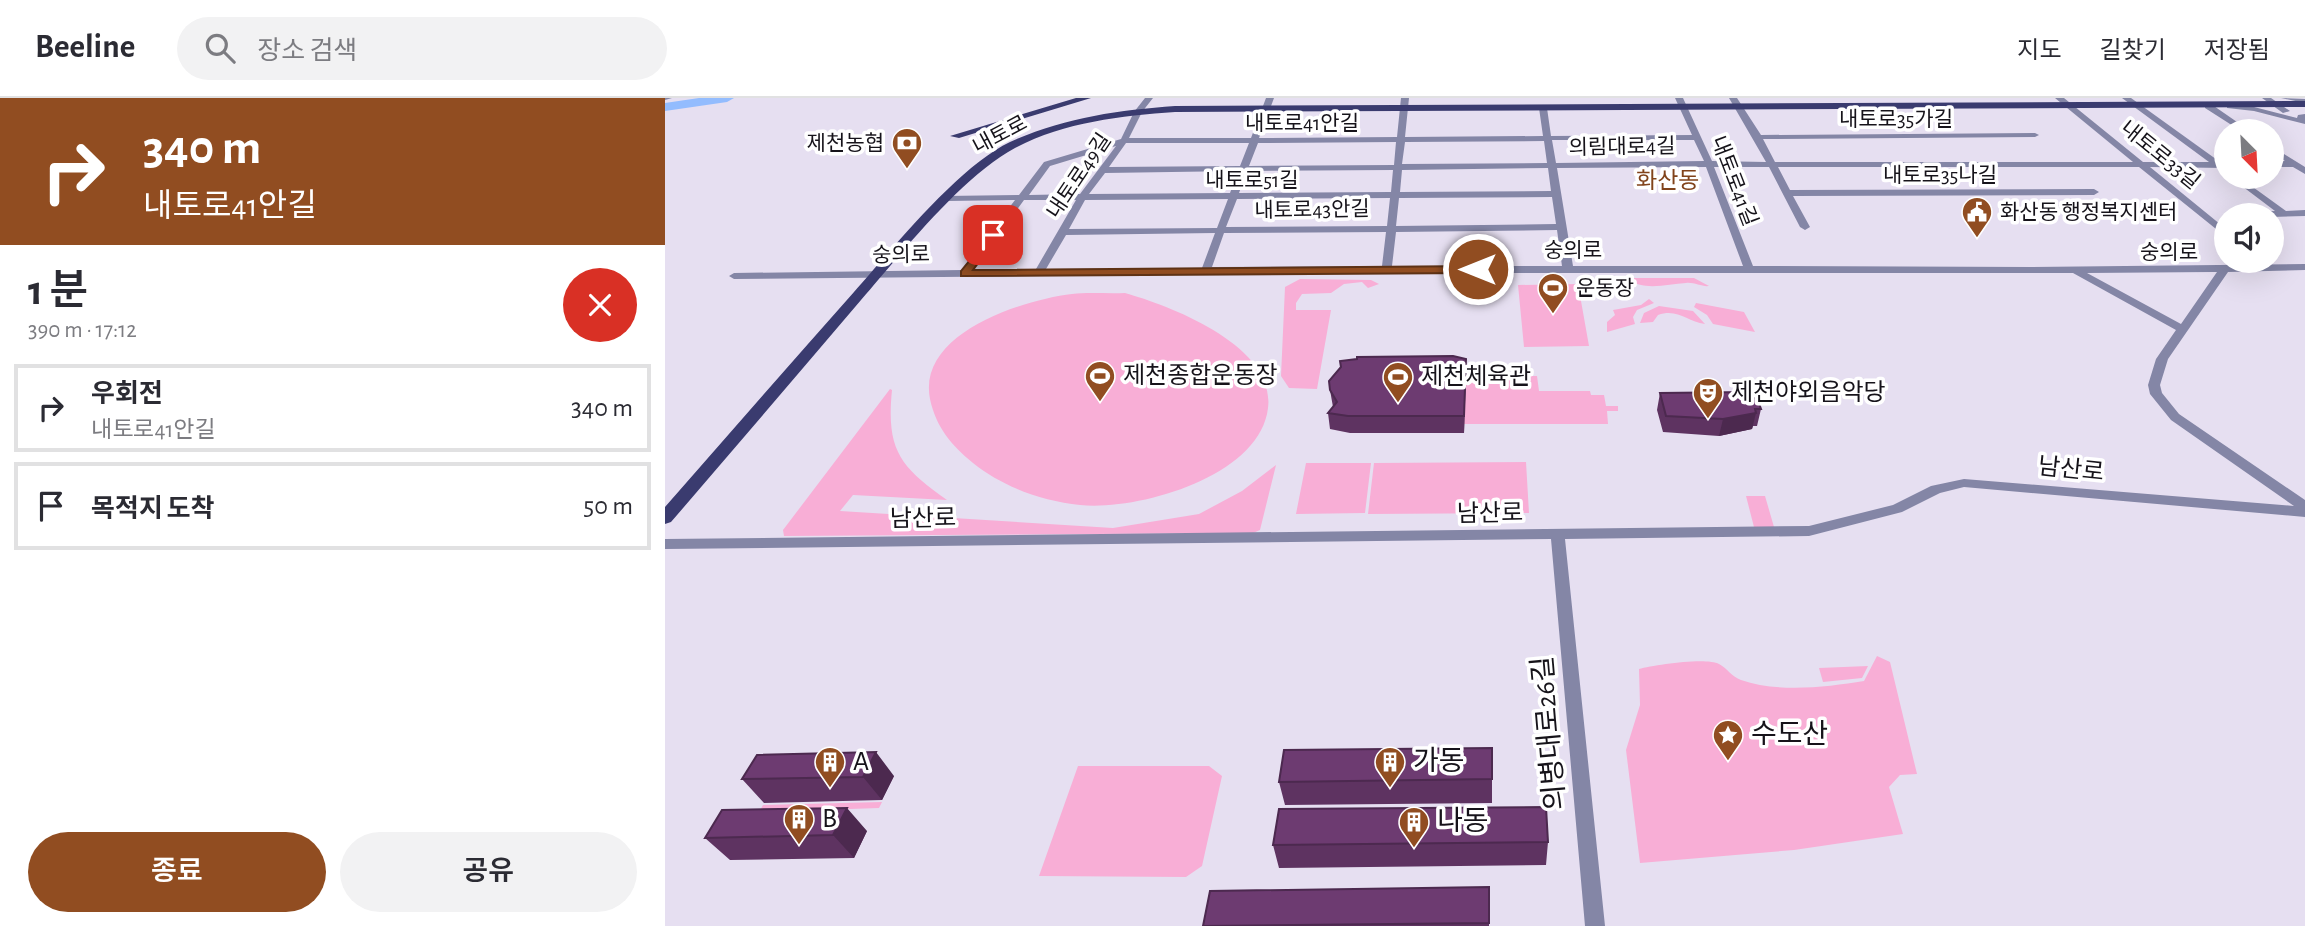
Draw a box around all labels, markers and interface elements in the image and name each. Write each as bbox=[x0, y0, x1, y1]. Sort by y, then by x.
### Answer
search box bbox=[177, 17, 667, 80]
icon: search bbox=[201, 29, 239, 67]
text: Beeline bbox=[35, 31, 135, 64]
text: 장소 검색 bbox=[257, 38, 357, 64]
text: 지도 bbox=[2017, 39, 2062, 63]
text: 길찾기 bbox=[2100, 39, 2166, 63]
text: 저장됨 bbox=[2204, 39, 2270, 63]
street label: 내토로35가길 bbox=[1839, 108, 1953, 130]
street label: 내토로 bbox=[969, 111, 1031, 158]
street label: 내토로41안길 bbox=[1245, 112, 1359, 134]
street label: 내토로33길 bbox=[2117, 116, 2204, 193]
north arrow bbox=[2214, 119, 2284, 189]
map controls bbox=[2214, 119, 2284, 273]
text: 340 m bbox=[143, 124, 261, 173]
icon: right bbox=[28, 126, 119, 217]
bank icon: 제천농협 bbox=[890, 126, 924, 170]
street label: 내토로49길 bbox=[1042, 129, 1115, 222]
place label: 제천농협 bbox=[807, 132, 884, 154]
street label: 내토로41길 bbox=[1707, 133, 1762, 229]
street label: 의림대로4길 bbox=[1568, 135, 1676, 158]
street label: 내토로35나길 bbox=[1883, 164, 1997, 186]
district label: 화산동 bbox=[1636, 168, 1700, 193]
street label: 내토로51길 bbox=[1205, 169, 1299, 191]
text: 내토로41안길 bbox=[143, 190, 317, 222]
public building icon: 화산동 행정복지센터 bbox=[1960, 195, 1994, 239]
street label: 내토로43안길 bbox=[1254, 197, 1370, 222]
place label: 화산동 행정복지센터 bbox=[2000, 201, 2177, 223]
button: sound bbox=[2214, 203, 2284, 273]
pin bbox=[963, 205, 1023, 265]
icon: arrive bbox=[974, 216, 1012, 254]
position arrow bbox=[1441, 232, 1515, 306]
street label: 숭의로 bbox=[1544, 239, 1602, 261]
street label: 숭의로 bbox=[2140, 241, 2198, 263]
street label: 숭의로 bbox=[872, 243, 930, 266]
button: close bbox=[563, 268, 637, 342]
text: 1 분 bbox=[28, 270, 88, 312]
sports icon: 운동장 bbox=[1536, 271, 1570, 315]
place label: 운동장 bbox=[1576, 277, 1634, 299]
text: 390 m · 17:12 bbox=[28, 319, 137, 342]
sports icon: 제천종합운동장 bbox=[1083, 359, 1117, 403]
sports icon: 제천체육관 bbox=[1381, 360, 1415, 404]
place label: 제천종합운동장 bbox=[1123, 362, 1278, 388]
place label: 제천체육관 bbox=[1421, 364, 1531, 389]
theatre icon: 제천야외음악당 bbox=[1691, 376, 1725, 420]
place label: 제천야외음악당 bbox=[1731, 379, 1886, 405]
text: 우회전 bbox=[91, 381, 163, 407]
icon: right bbox=[32, 389, 70, 427]
text: 340 m bbox=[571, 395, 633, 421]
text: 내토로41안길 bbox=[91, 419, 216, 442]
street label: 남산로 bbox=[2037, 454, 2105, 485]
icon: arrive bbox=[32, 487, 70, 525]
text: 50 m bbox=[583, 493, 633, 519]
text: 목적지 도착 bbox=[91, 496, 215, 522]
street label: 남산로 bbox=[1457, 500, 1523, 527]
street label: 남산로 bbox=[890, 505, 956, 532]
street label: 의병대로26길 bbox=[1527, 655, 1571, 811]
place icon: 수도산 bbox=[1711, 718, 1745, 762]
place label: 수도산 bbox=[1751, 720, 1828, 749]
building icon: A bbox=[813, 745, 847, 789]
building icon: 가동 bbox=[1373, 745, 1407, 789]
place label: 가동 bbox=[1413, 746, 1465, 776]
place label: A bbox=[853, 748, 869, 776]
building icon: B bbox=[782, 802, 816, 846]
place label: B bbox=[822, 805, 837, 833]
building icon: 나동 bbox=[1397, 805, 1431, 849]
place label: 나동 bbox=[1437, 806, 1489, 836]
button: 종료 bbox=[28, 832, 326, 912]
button: 공유 bbox=[340, 832, 637, 912]

